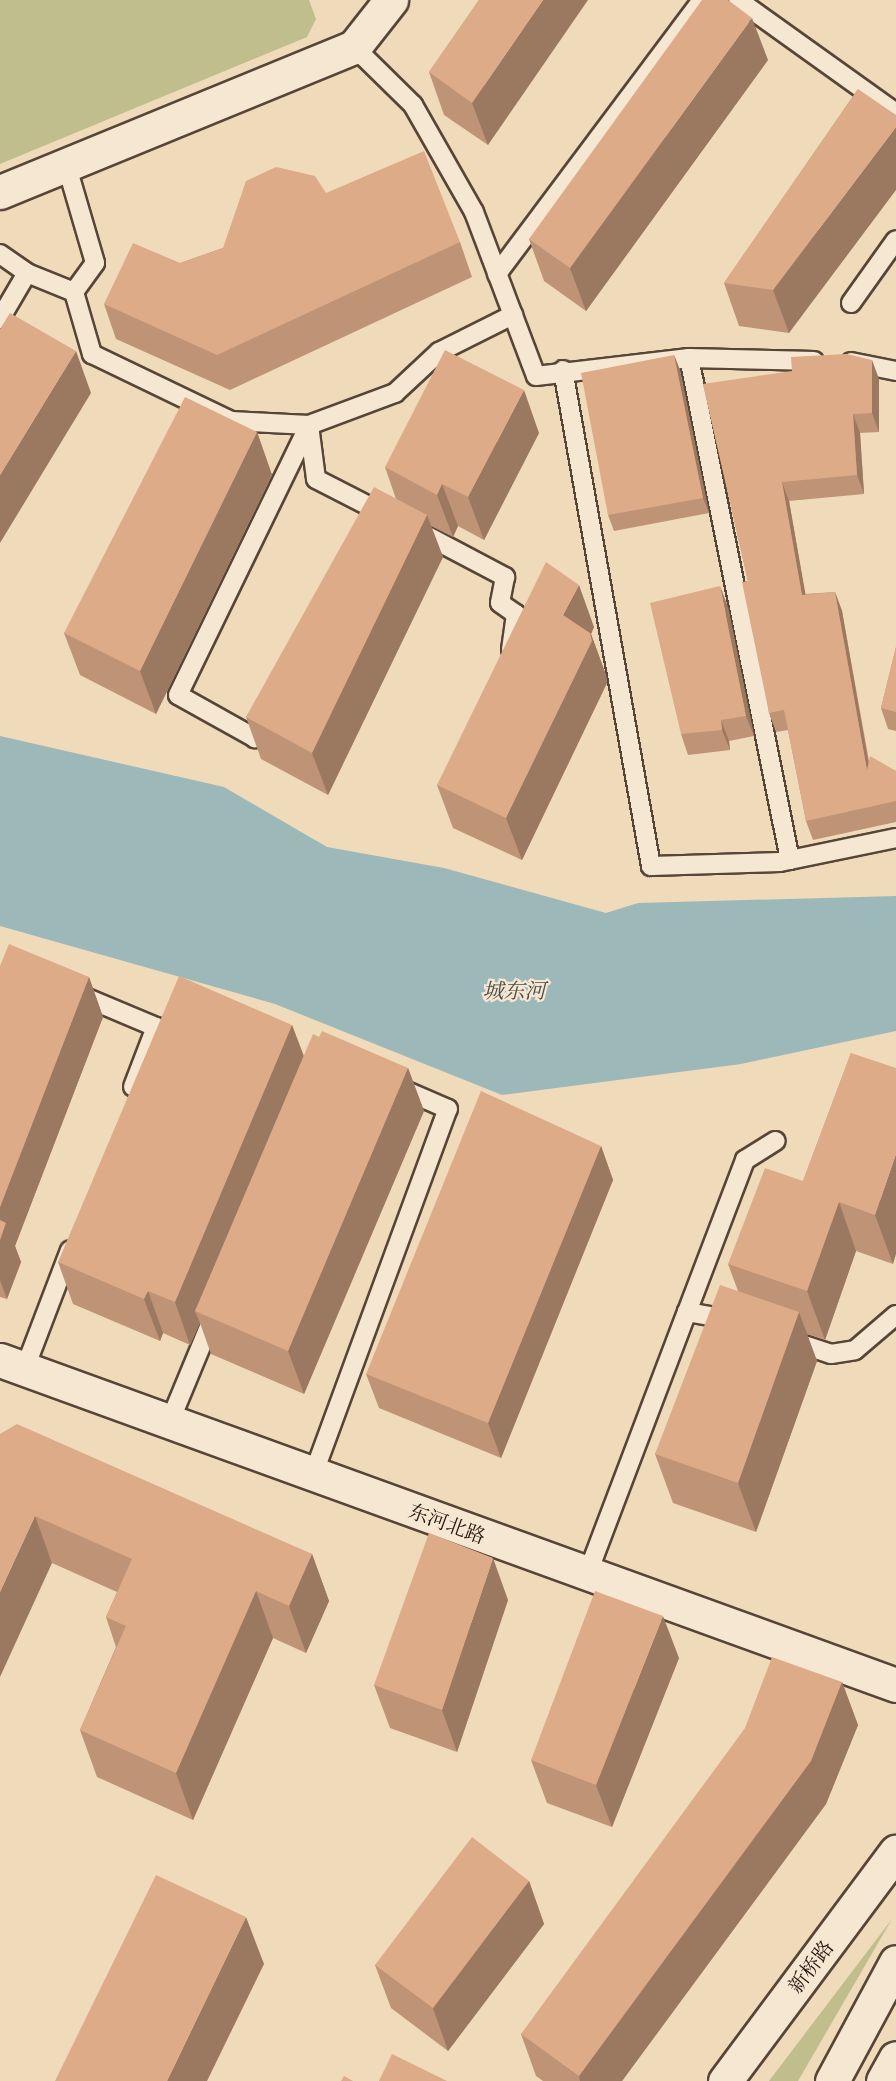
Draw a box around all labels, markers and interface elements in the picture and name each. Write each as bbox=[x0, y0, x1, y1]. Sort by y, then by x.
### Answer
water label: 城东河 bbox=[483, 978, 545, 1004]
street label: 东河北路 bbox=[405, 1499, 489, 1549]
street label: 新桥路 bbox=[783, 1936, 839, 1998]

